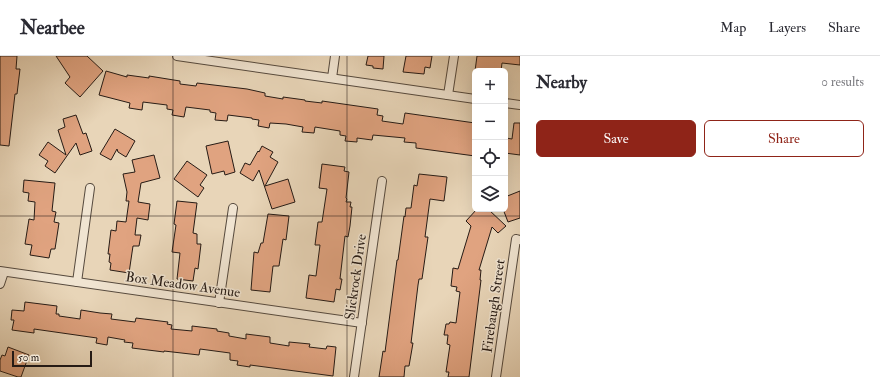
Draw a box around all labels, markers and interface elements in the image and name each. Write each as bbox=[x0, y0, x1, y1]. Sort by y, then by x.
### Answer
text: Nearbee bbox=[20, 16, 85, 40]
text: Map bbox=[720, 19, 746, 36]
text: Layers bbox=[768, 19, 806, 36]
text: Share bbox=[828, 19, 860, 36]
map controls bbox=[472, 68, 508, 212]
button: + bbox=[472, 68, 508, 104]
text: Nearby bbox=[536, 72, 587, 93]
text: 0 results bbox=[821, 74, 864, 90]
button: − bbox=[472, 104, 508, 140]
button: Save bbox=[536, 120, 696, 157]
button: Share bbox=[704, 120, 864, 157]
button: locate bbox=[472, 140, 508, 176]
button: layers bbox=[472, 176, 508, 212]
street label: Slickrock Drive bbox=[341, 233, 370, 321]
street label: Firebaugh Street bbox=[479, 258, 509, 354]
street label: Box Meadow Avenue bbox=[125, 268, 241, 301]
scale bar bbox=[12, 349, 92, 368]
text: 50 m bbox=[18, 351, 39, 364]

